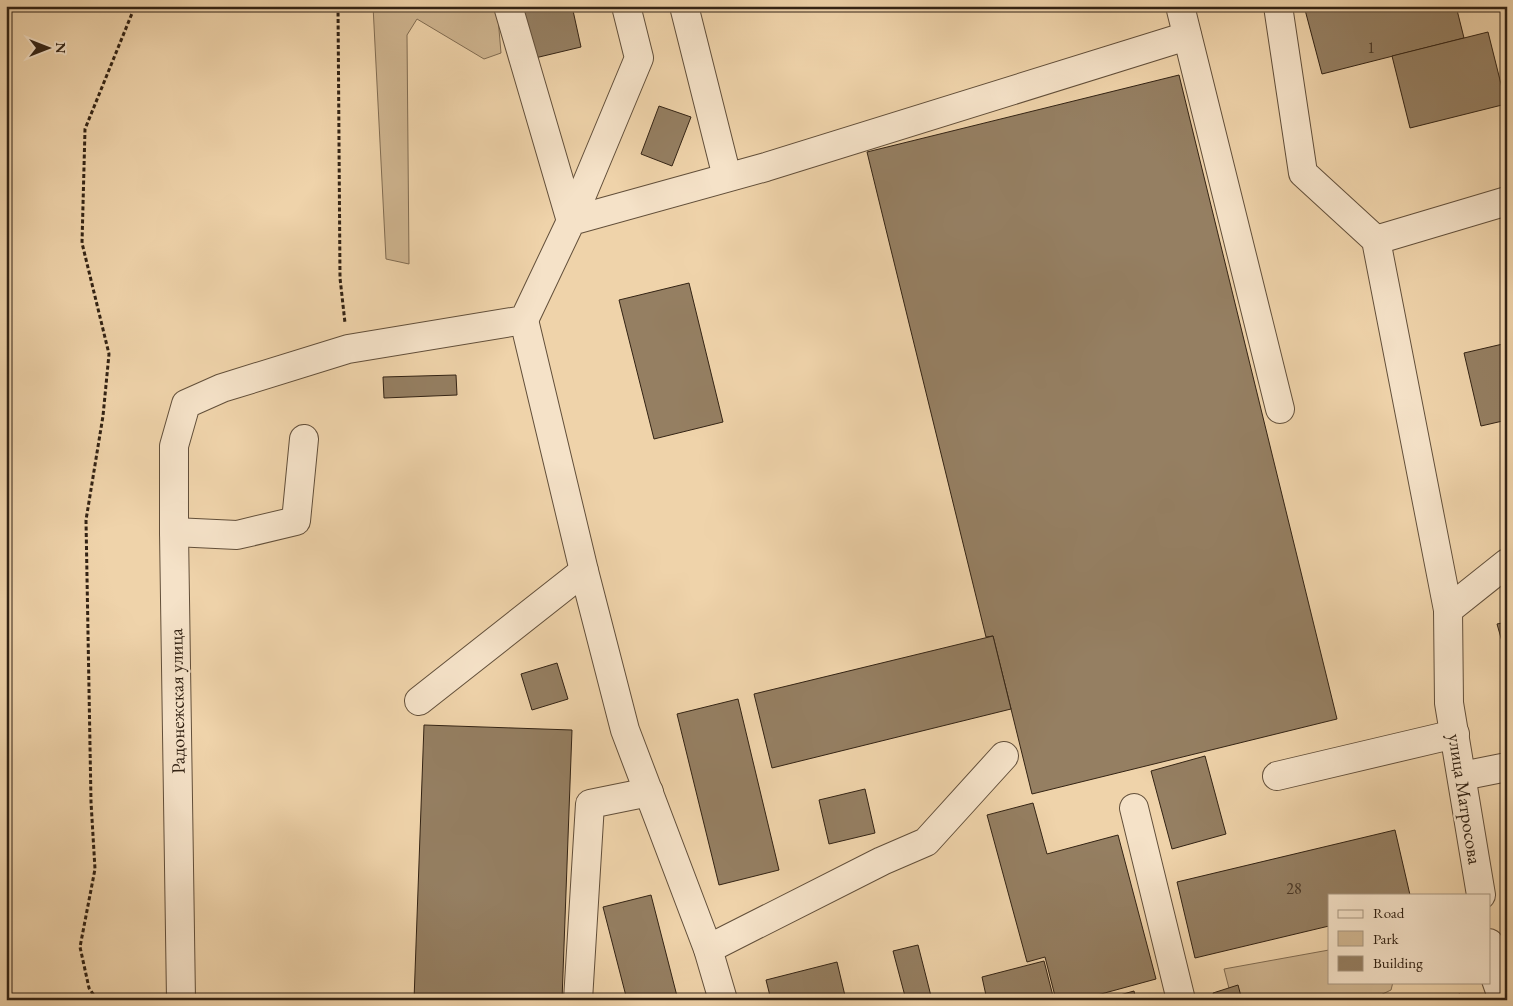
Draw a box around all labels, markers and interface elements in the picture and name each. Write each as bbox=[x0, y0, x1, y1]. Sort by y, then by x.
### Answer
north arrow bbox=[22, 22, 72, 72]
house number: 1 bbox=[1367, 37, 1375, 58]
text: N bbox=[52, 42, 70, 54]
street label: Радонежская улица bbox=[163, 628, 191, 774]
street label: улица Матросова bbox=[1442, 732, 1488, 867]
house number: 28 bbox=[1286, 878, 1302, 899]
legend bbox=[1328, 894, 1490, 984]
text: Road bbox=[1373, 903, 1405, 922]
text: Park bbox=[1373, 929, 1400, 948]
text: Building bbox=[1373, 953, 1423, 972]

